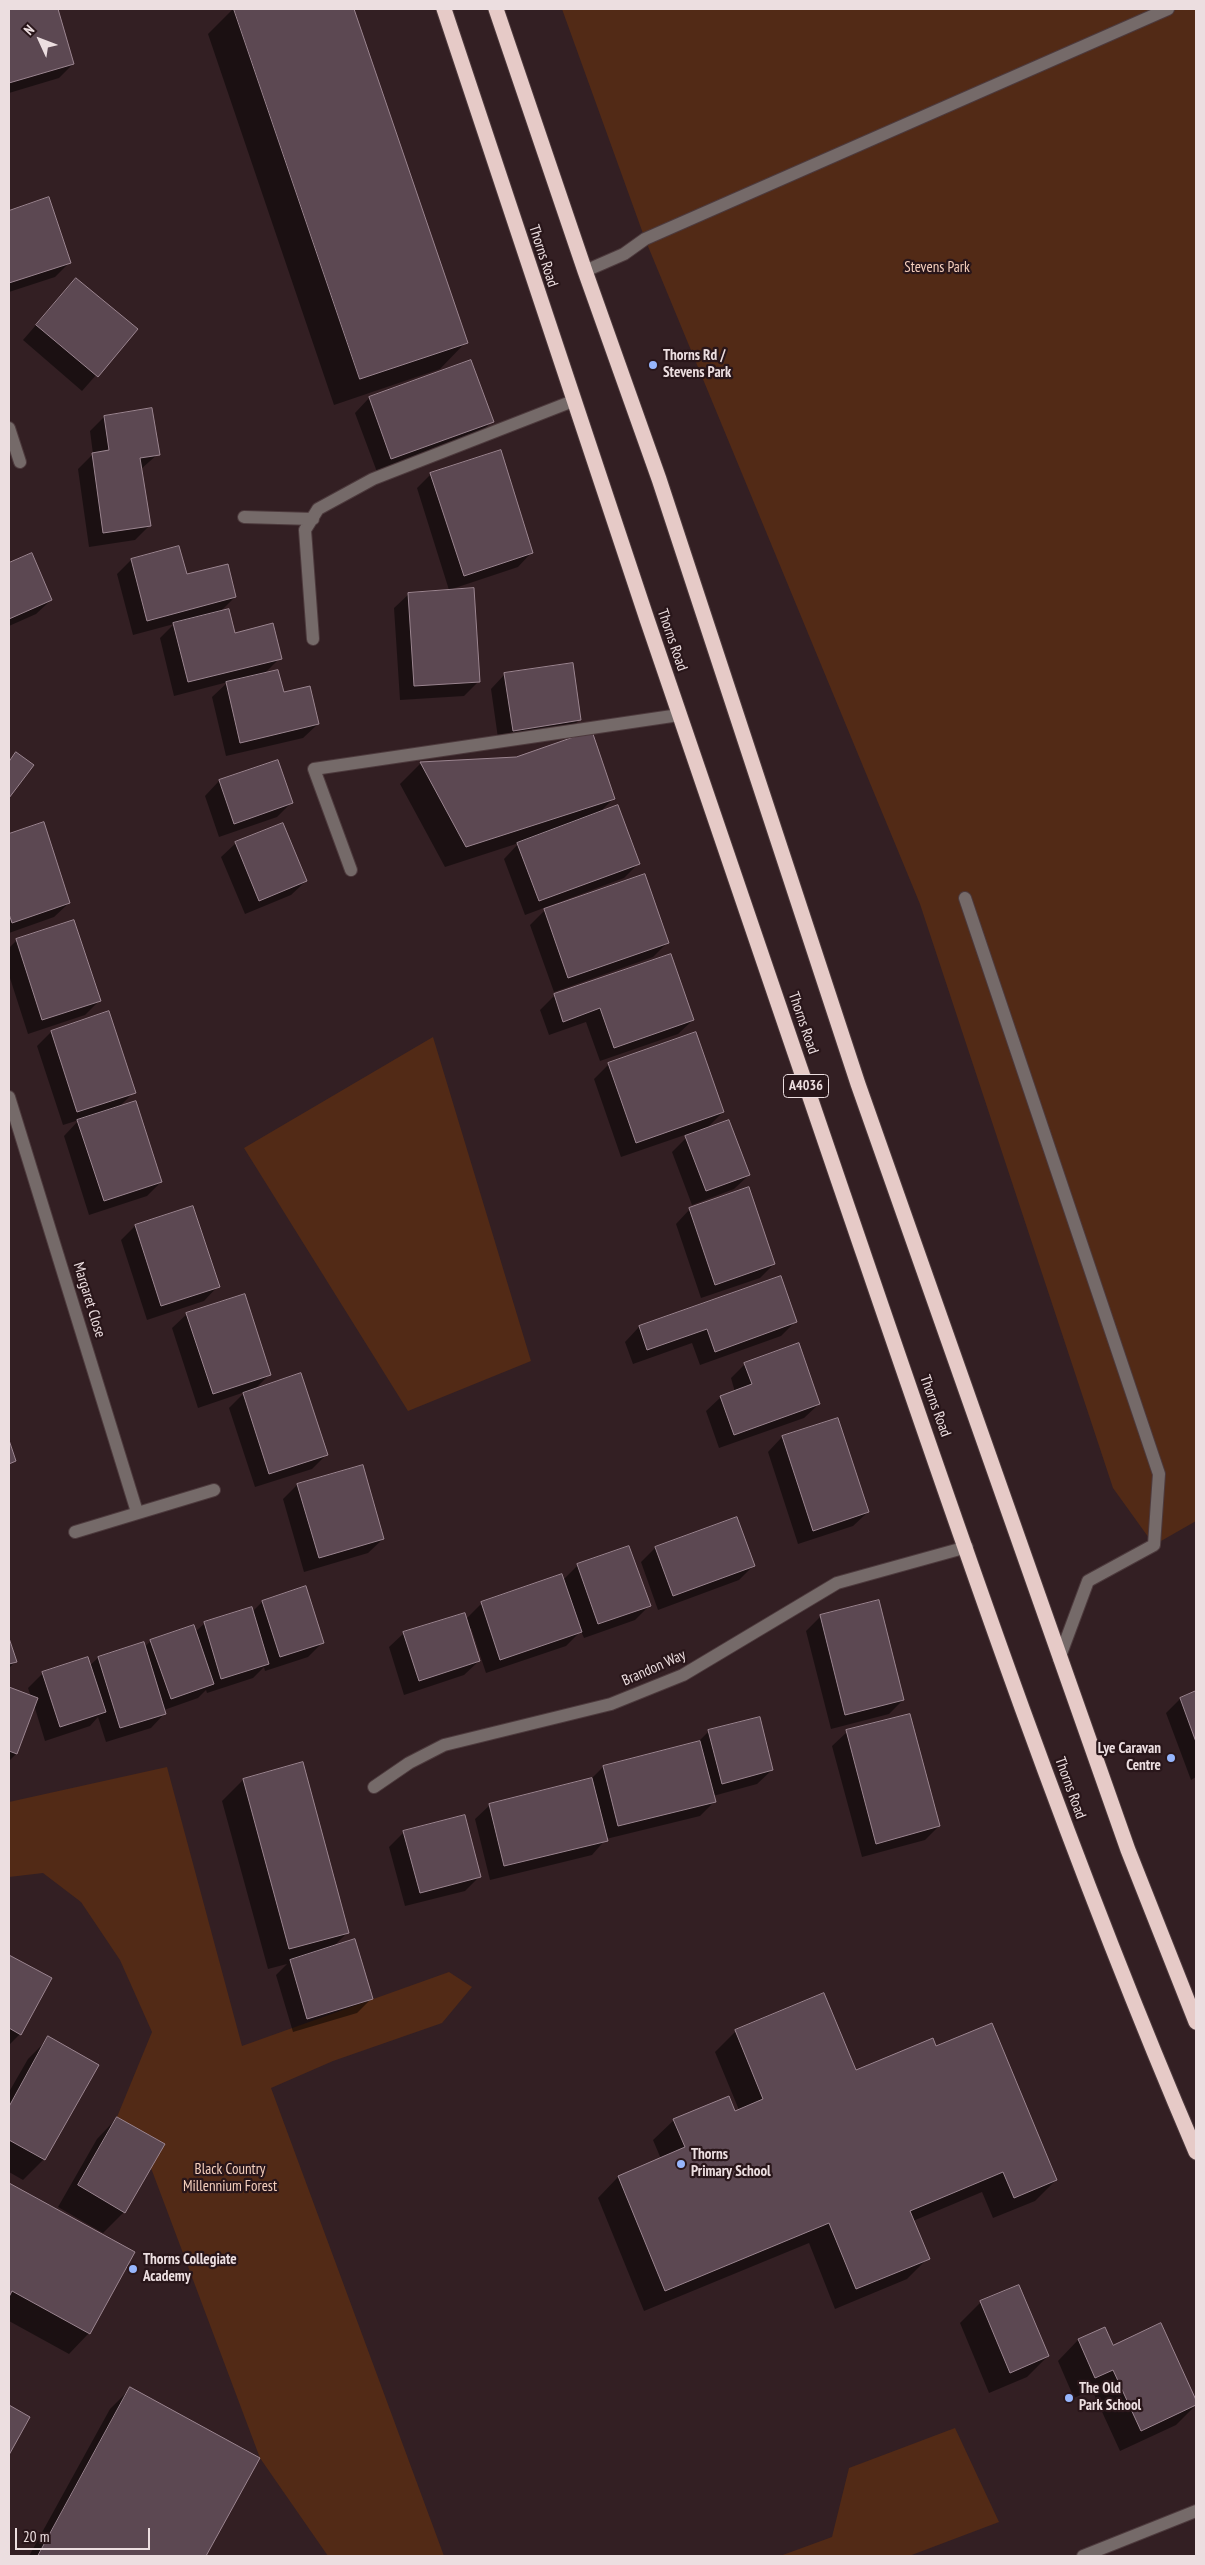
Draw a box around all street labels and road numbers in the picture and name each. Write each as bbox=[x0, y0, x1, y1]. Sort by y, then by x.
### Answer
street label: Thorns Road bbox=[525, 223, 561, 289]
street label: Thorns Road bbox=[653, 607, 691, 673]
street label: Thorns Road bbox=[784, 990, 822, 1056]
road number: A4036 bbox=[784, 1074, 828, 1098]
street label: Margaret Close bbox=[69, 1260, 109, 1340]
street label: Thorns Road bbox=[916, 1373, 954, 1439]
street label: Brandon Way bbox=[619, 1646, 689, 1690]
street label: Thorns Road bbox=[1051, 1755, 1089, 1821]

